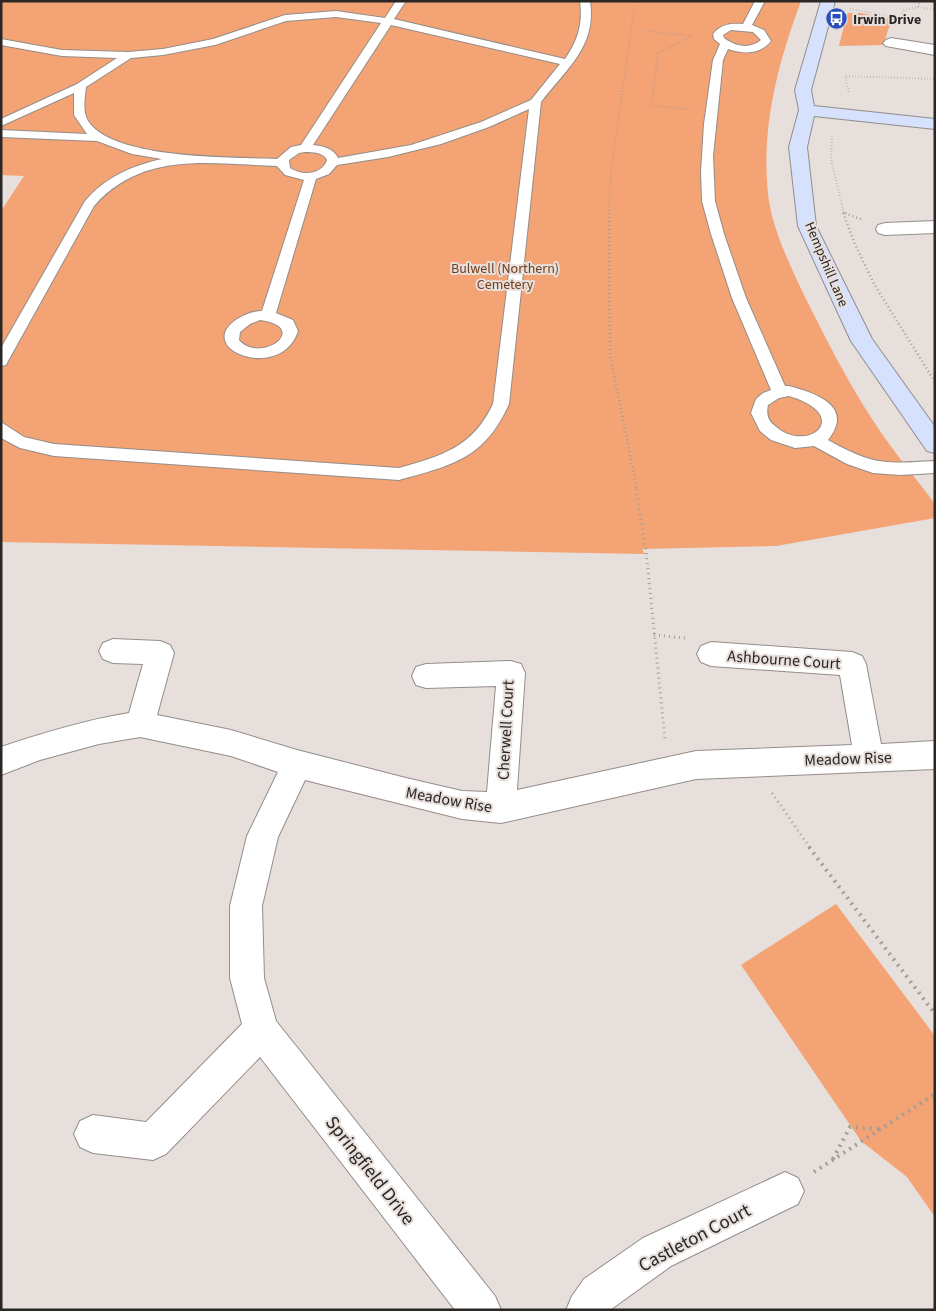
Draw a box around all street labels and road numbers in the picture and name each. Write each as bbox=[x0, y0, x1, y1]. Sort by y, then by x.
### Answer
street label: Hempshill Lane bbox=[799, 219, 853, 310]
street label: Ashbourne Court bbox=[726, 645, 842, 675]
street label: Cherwell Court bbox=[492, 679, 520, 780]
street label: Meadow Rise bbox=[804, 746, 892, 772]
street label: Meadow Rise bbox=[404, 782, 494, 818]
street label: Springfield Drive bbox=[319, 1111, 421, 1231]
street label: Castleton Court bbox=[634, 1197, 756, 1279]

